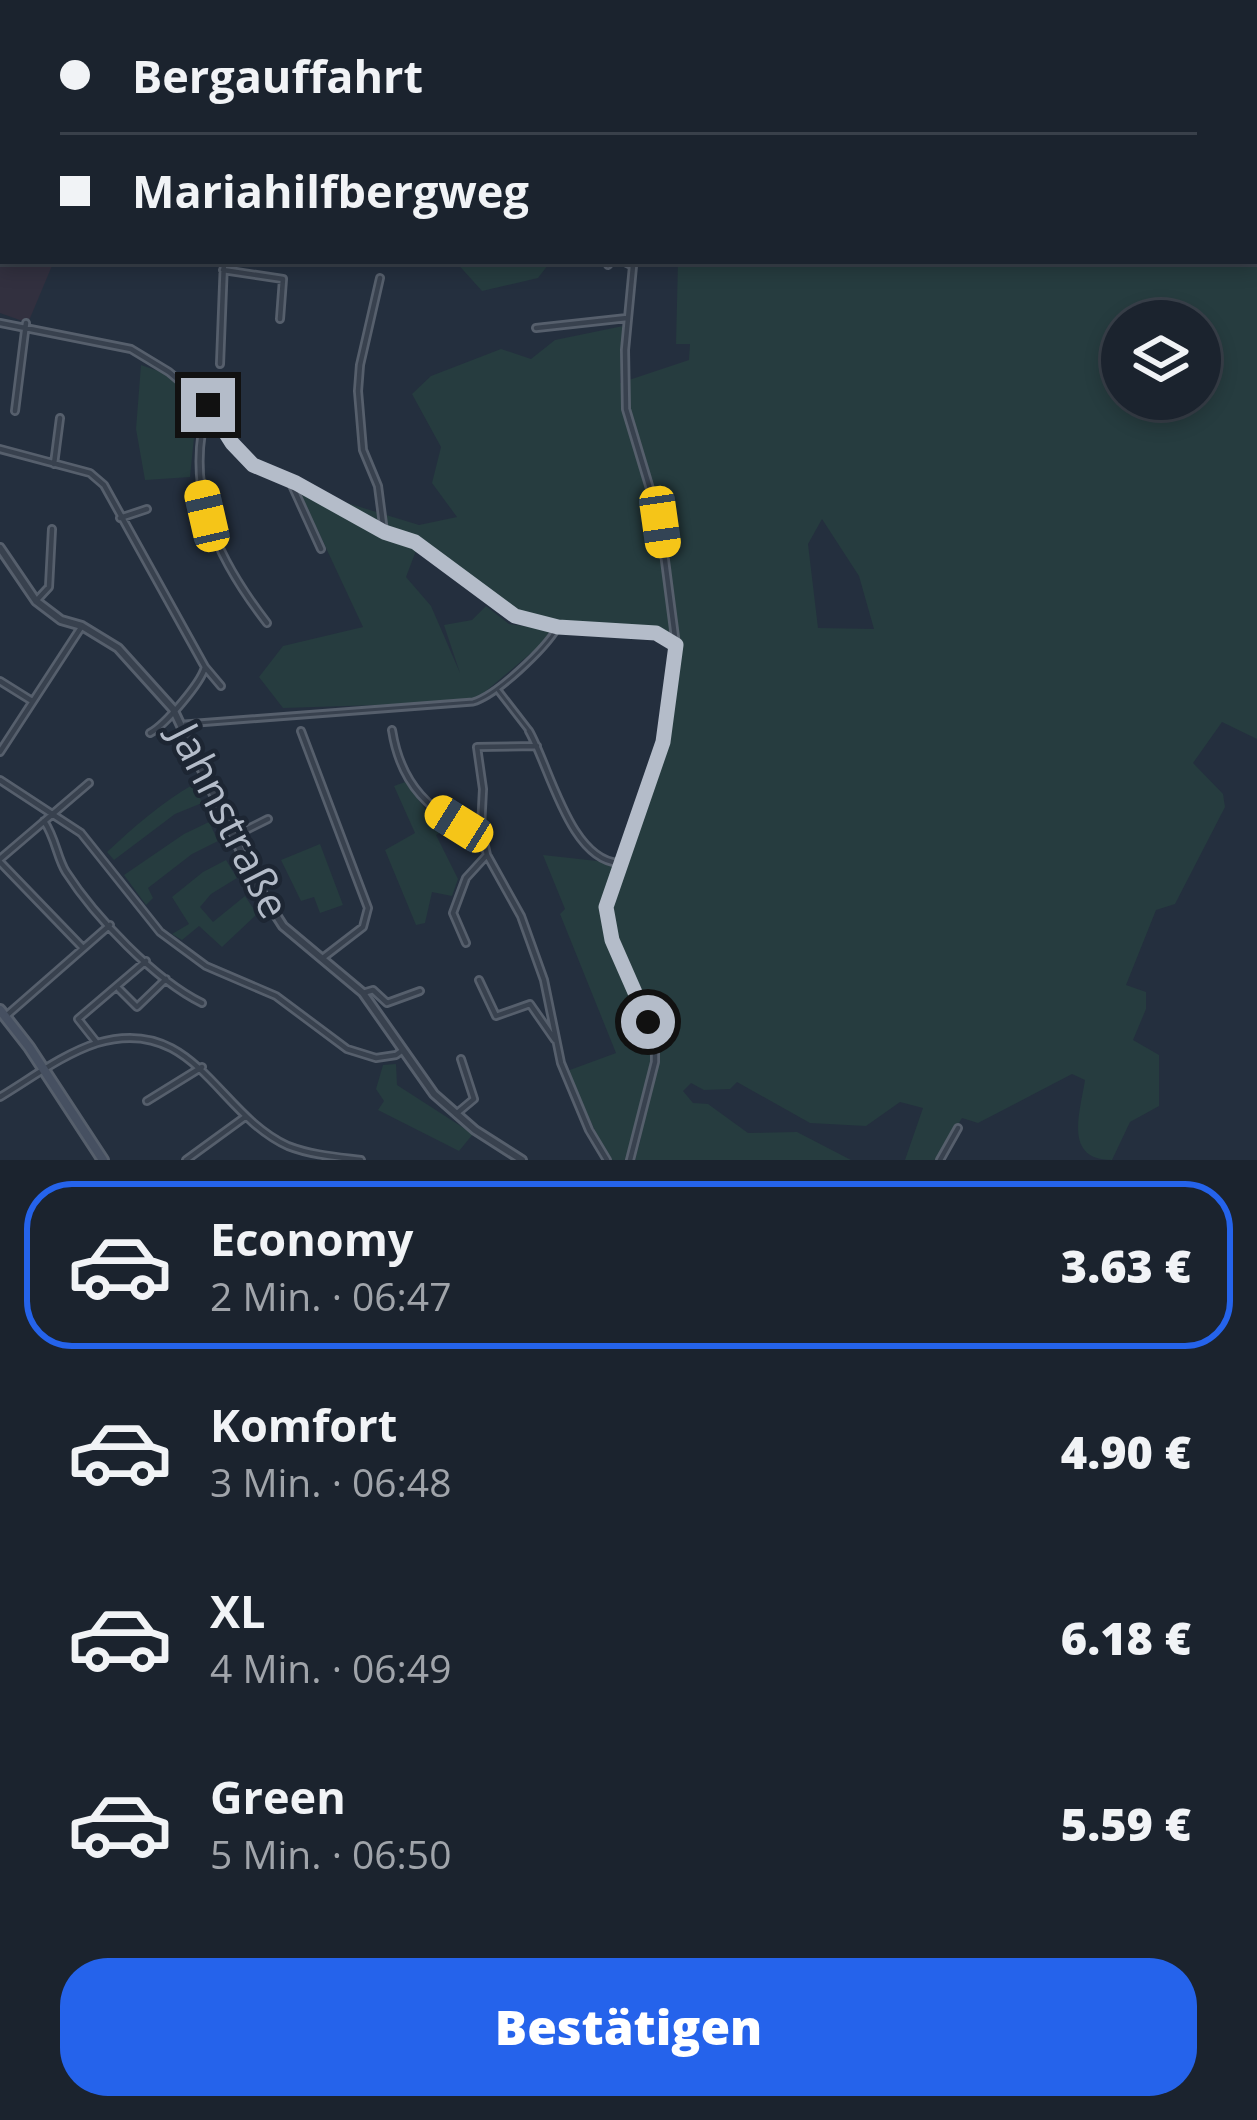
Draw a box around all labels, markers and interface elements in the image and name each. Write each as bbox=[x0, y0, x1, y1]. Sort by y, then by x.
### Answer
text: Bergauffahrt bbox=[132, 45, 423, 106]
text: Mariahilfbergweg bbox=[132, 160, 529, 221]
map controls bbox=[1101, 300, 1221, 420]
button: layers bbox=[1101, 300, 1221, 420]
route end bbox=[181, 378, 235, 432]
car bbox=[181, 477, 233, 555]
car bbox=[637, 484, 683, 560]
street label: Jahnstraße bbox=[156, 709, 304, 927]
car bbox=[419, 790, 499, 858]
route start bbox=[621, 995, 675, 1049]
text: Economy bbox=[210, 1208, 413, 1269]
icon: car bbox=[66, 1211, 174, 1319]
text: 3.63 € bbox=[1061, 1235, 1191, 1296]
text: 2 Min. · 06:47 bbox=[210, 1269, 451, 1322]
text: Komfort bbox=[210, 1394, 397, 1455]
icon: car bbox=[66, 1397, 174, 1505]
text: 4.90 € bbox=[1061, 1421, 1191, 1482]
text: 3 Min. · 06:48 bbox=[210, 1455, 451, 1508]
text: XL bbox=[210, 1580, 265, 1641]
icon: car bbox=[66, 1583, 174, 1691]
text: 6.18 € bbox=[1061, 1607, 1191, 1668]
text: 4 Min. · 06:49 bbox=[210, 1641, 451, 1694]
text: Green bbox=[210, 1766, 346, 1827]
icon: car bbox=[66, 1769, 174, 1877]
text: 5.59 € bbox=[1061, 1793, 1191, 1854]
text: 5 Min. · 06:50 bbox=[210, 1827, 451, 1880]
button: Bestätigen bbox=[60, 1958, 1197, 2096]

